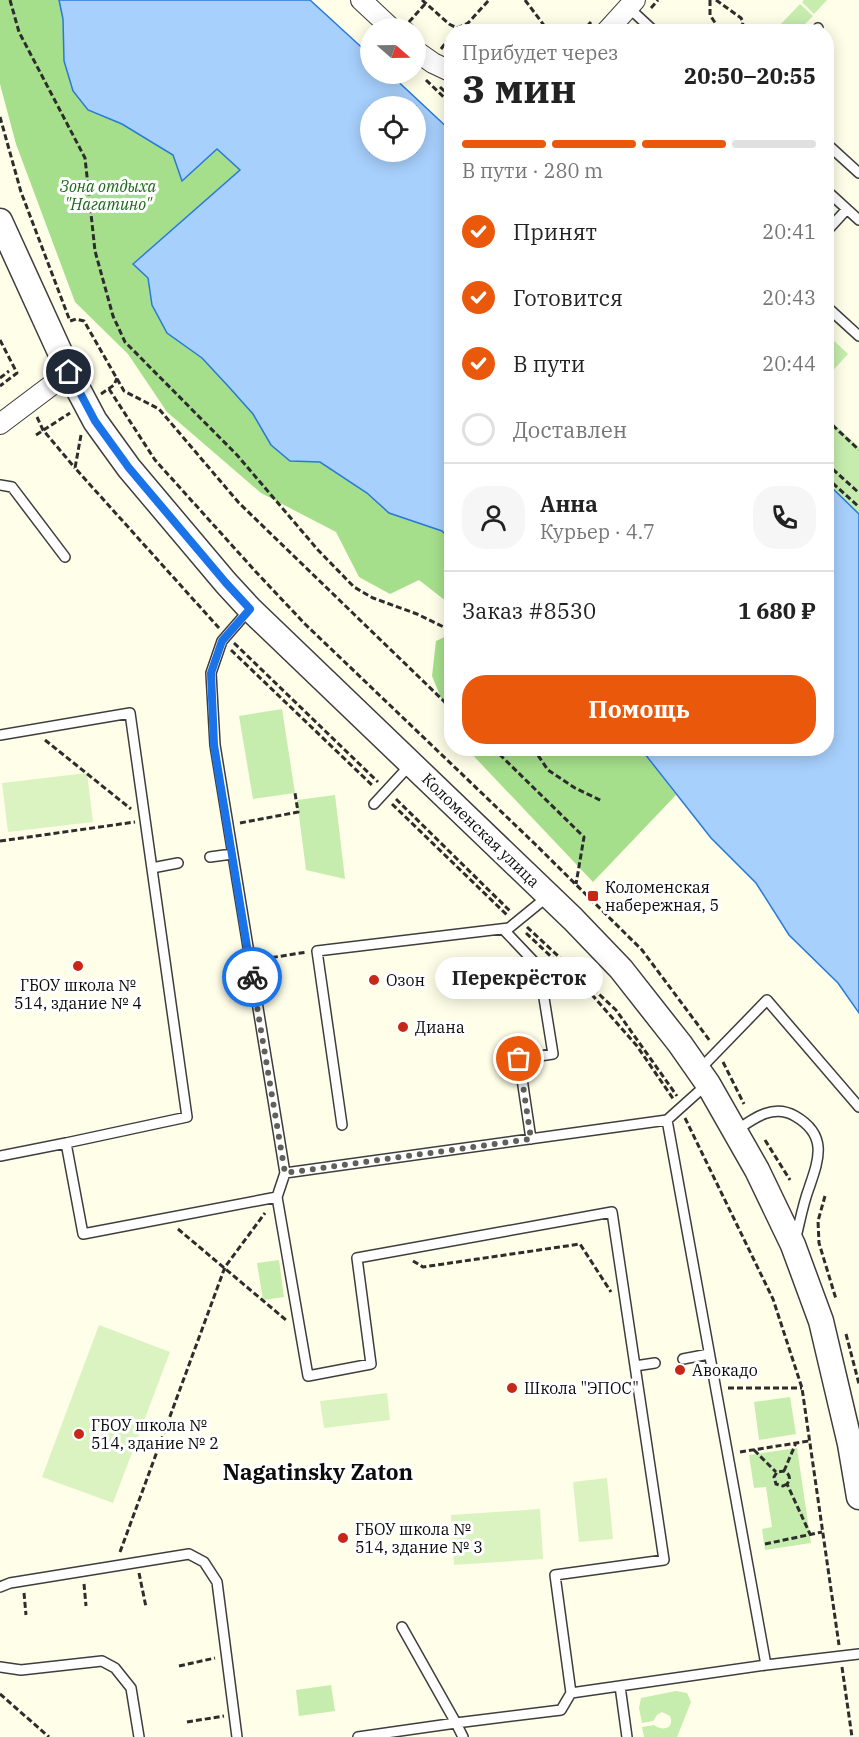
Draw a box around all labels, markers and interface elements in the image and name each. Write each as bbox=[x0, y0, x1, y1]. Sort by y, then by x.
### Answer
north arrow bbox=[360, 18, 426, 84]
map controls bbox=[360, 18, 426, 162]
text: Прибудет через bbox=[462, 39, 618, 66]
text: 20:50–20:55 bbox=[684, 61, 816, 90]
text: 3 мин bbox=[462, 63, 576, 114]
button: locate bbox=[360, 96, 426, 162]
text: В пути · 280 m bbox=[462, 157, 603, 184]
park label: Зона отдыха "Нагатино" bbox=[60, 176, 156, 214]
icon: check bbox=[462, 215, 495, 248]
text: Принят bbox=[513, 217, 597, 246]
text: 20:41 bbox=[762, 218, 816, 245]
icon: check bbox=[462, 281, 495, 314]
text: Готовится bbox=[513, 283, 623, 312]
text: 20:43 bbox=[762, 284, 816, 311]
pin bbox=[43, 346, 94, 397]
icon: check bbox=[462, 347, 495, 380]
text: В пути bbox=[513, 349, 585, 378]
text: 20:44 bbox=[762, 350, 816, 377]
icon: home bbox=[52, 355, 85, 388]
text: Доставлен bbox=[513, 415, 627, 444]
button: person bbox=[462, 486, 525, 549]
button: phone bbox=[753, 486, 816, 549]
text: Анна bbox=[540, 489, 598, 518]
text: Курьер · 4.7 bbox=[540, 518, 655, 545]
text: Заказ #8530 bbox=[462, 596, 596, 625]
text: 1 680 ₽ bbox=[738, 596, 816, 625]
button: Помощь bbox=[462, 675, 816, 744]
street label: Коломенская улица bbox=[418, 769, 544, 892]
place label: Коломенская набережная, 5 bbox=[605, 877, 719, 915]
marker: Коломенская набережная, 5 bbox=[586, 889, 600, 903]
courier bbox=[222, 947, 282, 1007]
callout: Перекрёсток bbox=[435, 957, 603, 999]
marker: ГБОУ школа № 514, здание № 4 bbox=[71, 959, 85, 973]
icon: bike bbox=[236, 961, 269, 994]
text: Перекрёсток bbox=[452, 964, 586, 991]
place label: Озон bbox=[386, 970, 425, 990]
marker: Озон bbox=[367, 973, 381, 987]
place label: ГБОУ школа № 514, здание № 4 bbox=[14, 975, 142, 1013]
place label: Диана bbox=[415, 1017, 465, 1037]
marker: Диана bbox=[396, 1020, 410, 1034]
pin bbox=[493, 1033, 544, 1084]
icon: bag bbox=[502, 1042, 535, 1075]
place label: Авокадо bbox=[692, 1360, 758, 1380]
marker: Авокадо bbox=[673, 1363, 687, 1377]
place label: Школа "ЭПОС" bbox=[524, 1378, 639, 1398]
marker: Школа "ЭПОС" bbox=[505, 1381, 519, 1395]
place label: ГБОУ школа № 514, здание № 2 bbox=[91, 1415, 219, 1453]
marker: ГБОУ школа № 514, здание № 2 bbox=[72, 1427, 86, 1441]
district label: Nagatinsky Zaton bbox=[223, 1457, 413, 1486]
place label: ГБОУ школа № 514, здание № 3 bbox=[355, 1519, 483, 1557]
marker: ГБОУ школа № 514, здание № 3 bbox=[336, 1531, 350, 1545]

